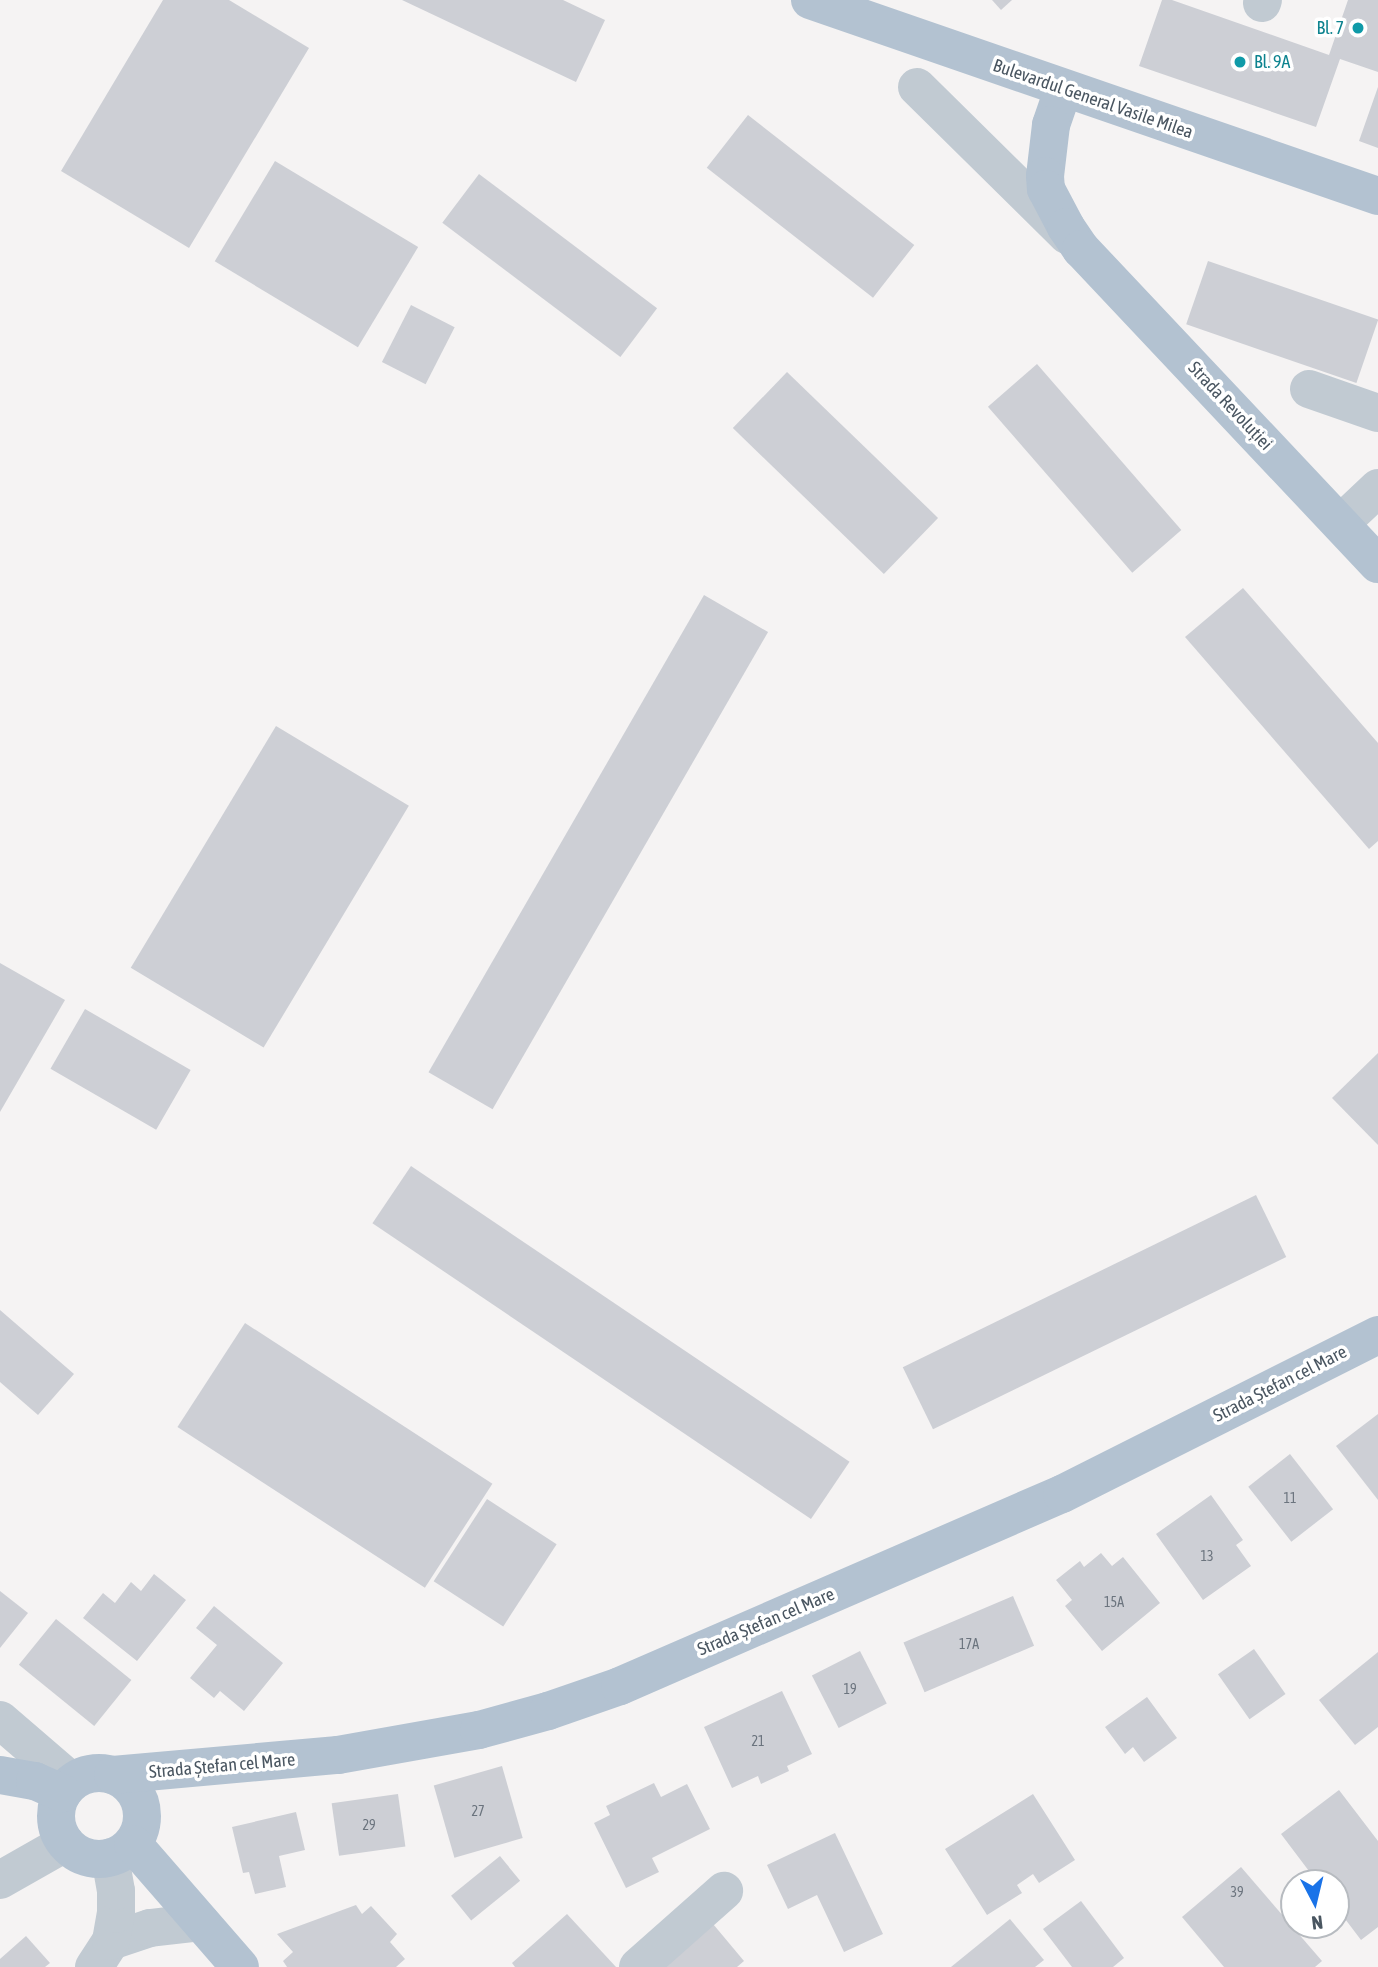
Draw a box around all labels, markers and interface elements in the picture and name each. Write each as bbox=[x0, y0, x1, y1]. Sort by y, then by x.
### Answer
place label: Bl. 7 bbox=[1317, 17, 1344, 39]
marker: Bl. 7 bbox=[1350, 20, 1366, 36]
place label: Bl. 9A bbox=[1254, 51, 1290, 73]
marker: Bl. 9A bbox=[1232, 54, 1248, 70]
street label: Bulevardul General Vasile Milea bbox=[990, 55, 1196, 143]
street label: Strada Revoluției bbox=[1183, 357, 1277, 455]
street label: Strada Ștefan cel Mare bbox=[1210, 1341, 1350, 1427]
house number: 11 bbox=[1283, 1490, 1297, 1506]
house number: 13 bbox=[1200, 1548, 1214, 1564]
street label: Strada Ștefan cel Mare bbox=[694, 1583, 838, 1661]
house number: 15A bbox=[1104, 1594, 1124, 1610]
house number: 17A bbox=[959, 1636, 979, 1652]
house number: 19 bbox=[843, 1681, 857, 1697]
house number: 21 bbox=[751, 1733, 765, 1749]
street label: Strada Ștefan cel Mare bbox=[148, 1749, 296, 1783]
house number: 27 bbox=[471, 1803, 485, 1819]
house number: 29 bbox=[362, 1817, 376, 1833]
north arrow bbox=[1280, 1869, 1350, 1939]
house number: 39 bbox=[1230, 1884, 1244, 1900]
text: N bbox=[1310, 1911, 1324, 1934]

